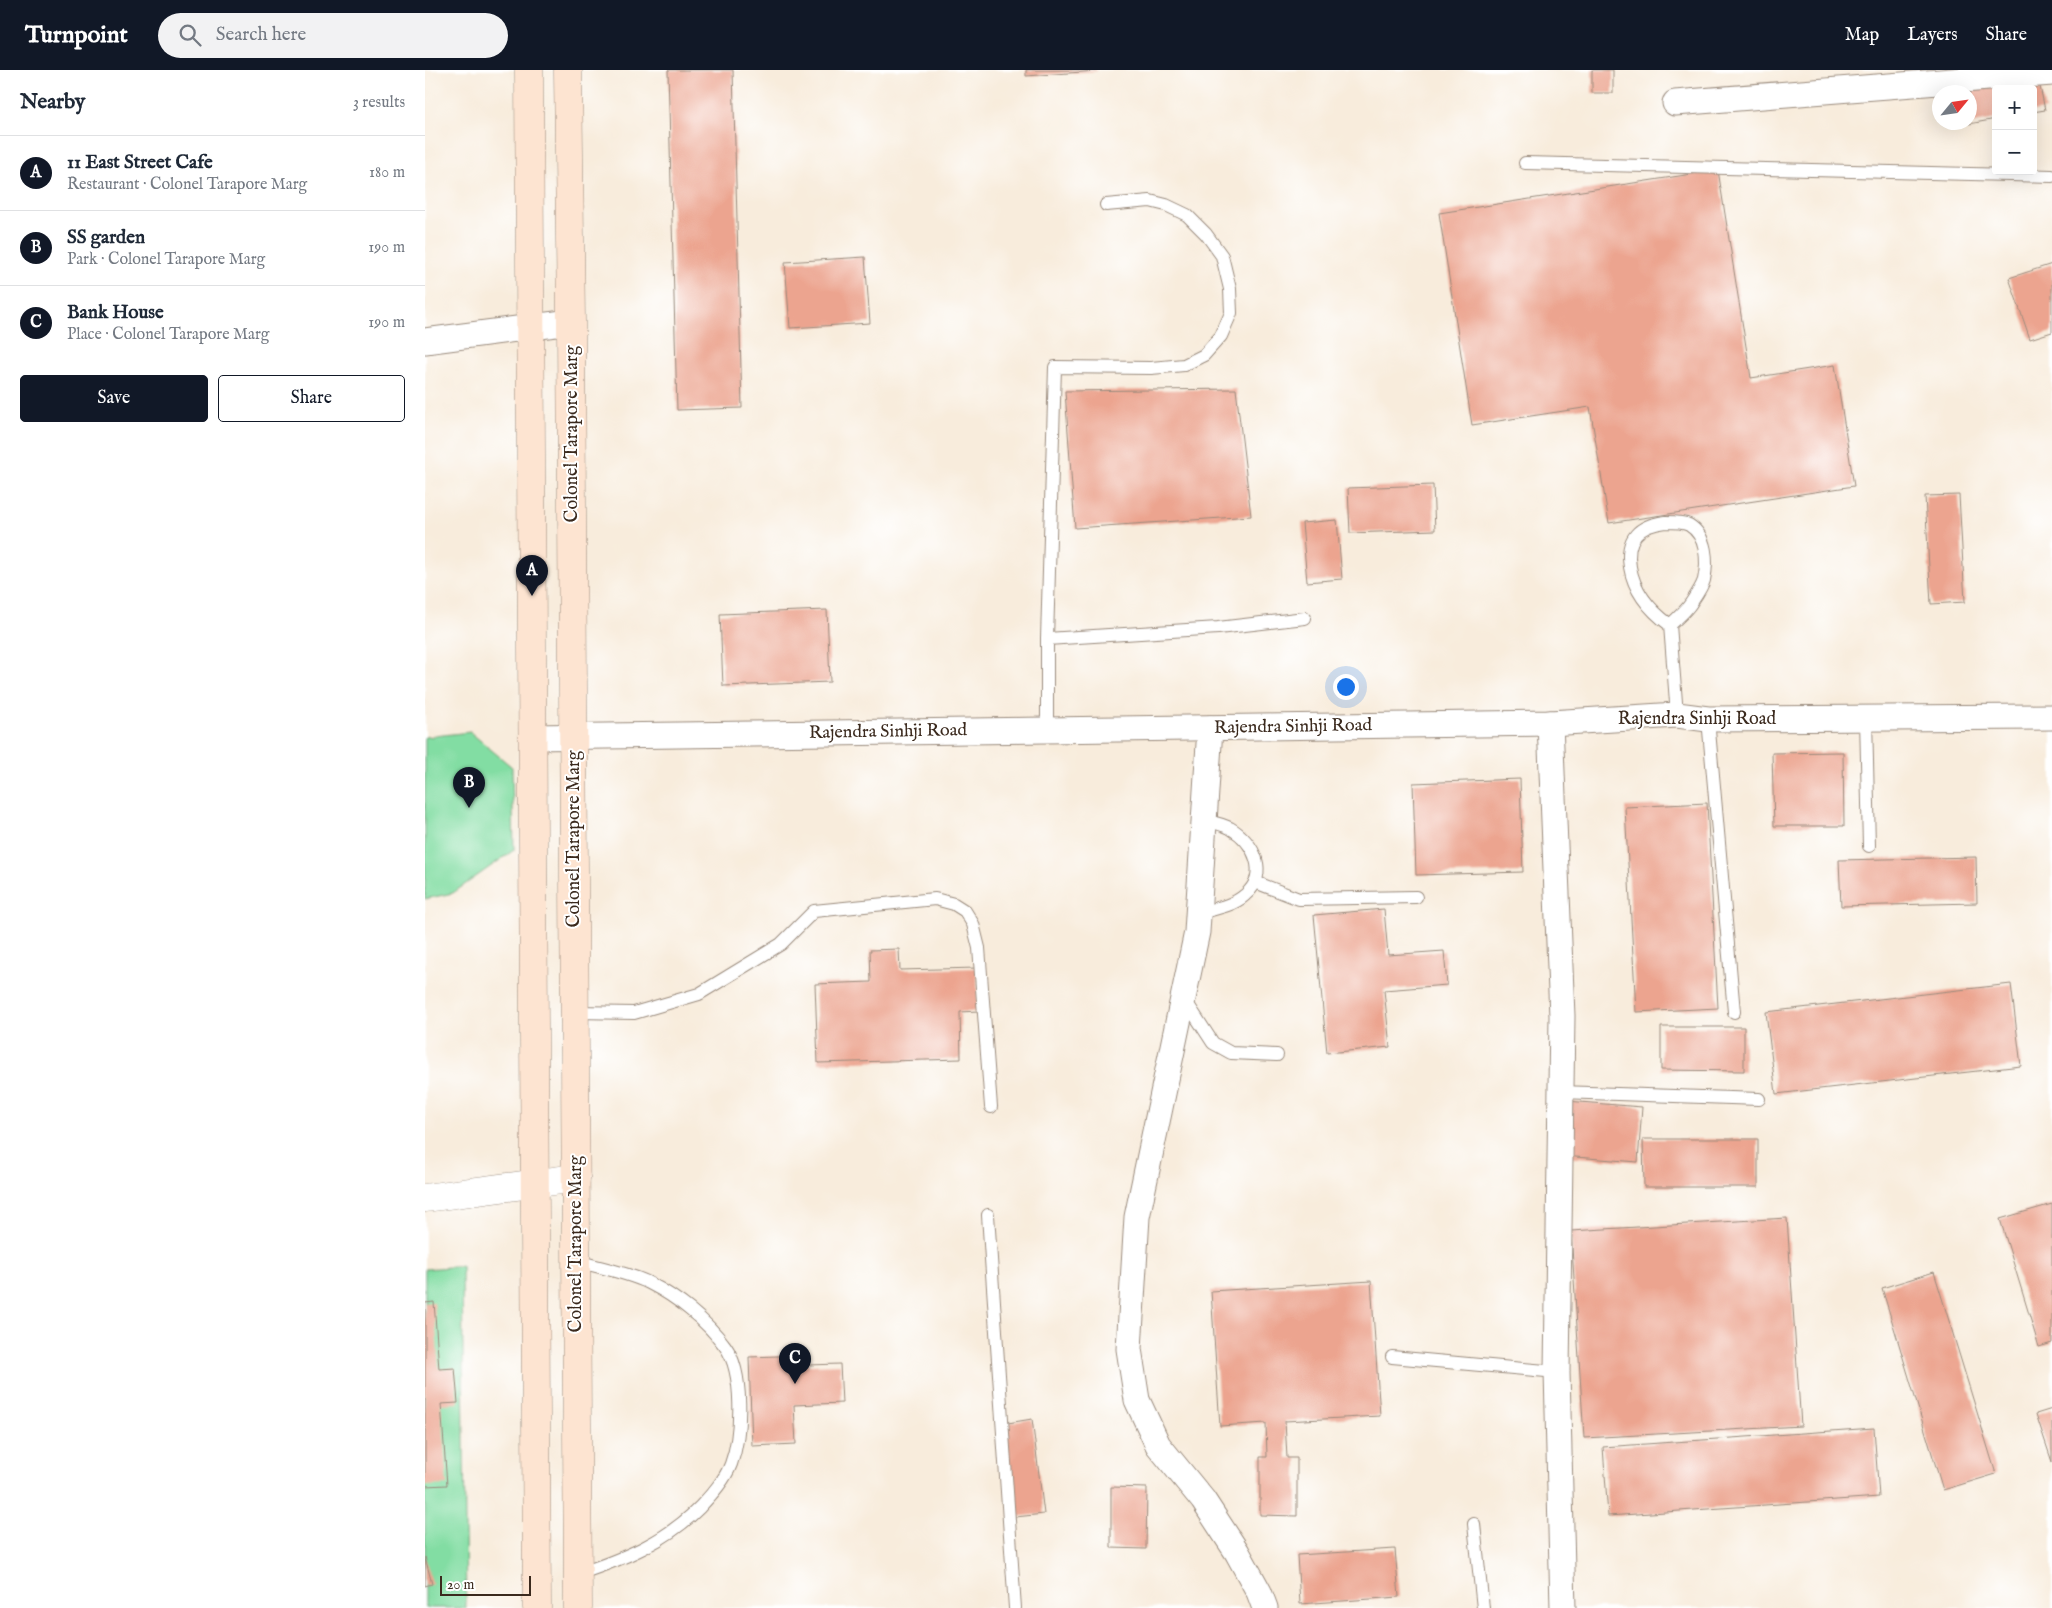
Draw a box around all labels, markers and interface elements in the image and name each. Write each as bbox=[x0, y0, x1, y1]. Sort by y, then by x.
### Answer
search box bbox=[158, 13, 508, 58]
text: Turnpoint bbox=[25, 20, 128, 51]
icon: search bbox=[176, 21, 204, 49]
text: Search here bbox=[216, 23, 306, 47]
text: Map bbox=[1845, 24, 1879, 47]
text: Layers bbox=[1907, 24, 1958, 47]
text: Share bbox=[1986, 24, 2027, 47]
north arrow bbox=[1932, 85, 1977, 130]
map controls bbox=[1992, 85, 2037, 175]
button: + bbox=[1992, 85, 2037, 130]
text: Nearby bbox=[20, 89, 85, 116]
text: 3 results bbox=[353, 93, 405, 113]
button: − bbox=[1992, 130, 2037, 175]
text: 11 East Street Cafe bbox=[67, 151, 213, 175]
text: A bbox=[31, 163, 41, 183]
text: 180 m bbox=[369, 163, 405, 183]
text: Restaurant · Colonel Tarapore Marg bbox=[67, 175, 307, 195]
text: SS garden bbox=[67, 226, 145, 250]
text: B bbox=[31, 238, 41, 258]
text: 190 m bbox=[368, 238, 405, 258]
text: Park · Colonel Tarapore Marg bbox=[67, 250, 265, 270]
text: Bank House bbox=[67, 301, 164, 325]
text: C bbox=[30, 313, 42, 333]
text: 190 m bbox=[368, 313, 405, 333]
text: Place · Colonel Tarapore Marg bbox=[67, 325, 270, 345]
street label: Colonel Tarapore Marg bbox=[561, 345, 584, 522]
button: Save bbox=[20, 375, 208, 422]
button: Share bbox=[218, 375, 405, 422]
pin: A bbox=[516, 555, 548, 596]
your location bbox=[1333, 674, 1359, 700]
street label: Rajendra Sinhji Road bbox=[1618, 708, 1777, 731]
street label: Rajendra Sinhji Road bbox=[1214, 714, 1373, 740]
street label: Rajendra Sinhji Road bbox=[809, 719, 968, 745]
street label: Colonel Tarapore Marg bbox=[563, 750, 586, 927]
pin: B bbox=[453, 767, 485, 808]
street label: Colonel Tarapore Marg bbox=[565, 1155, 588, 1332]
pin: C bbox=[779, 1343, 811, 1384]
scale bar bbox=[440, 1573, 531, 1596]
text: 20 m bbox=[447, 1576, 474, 1594]

